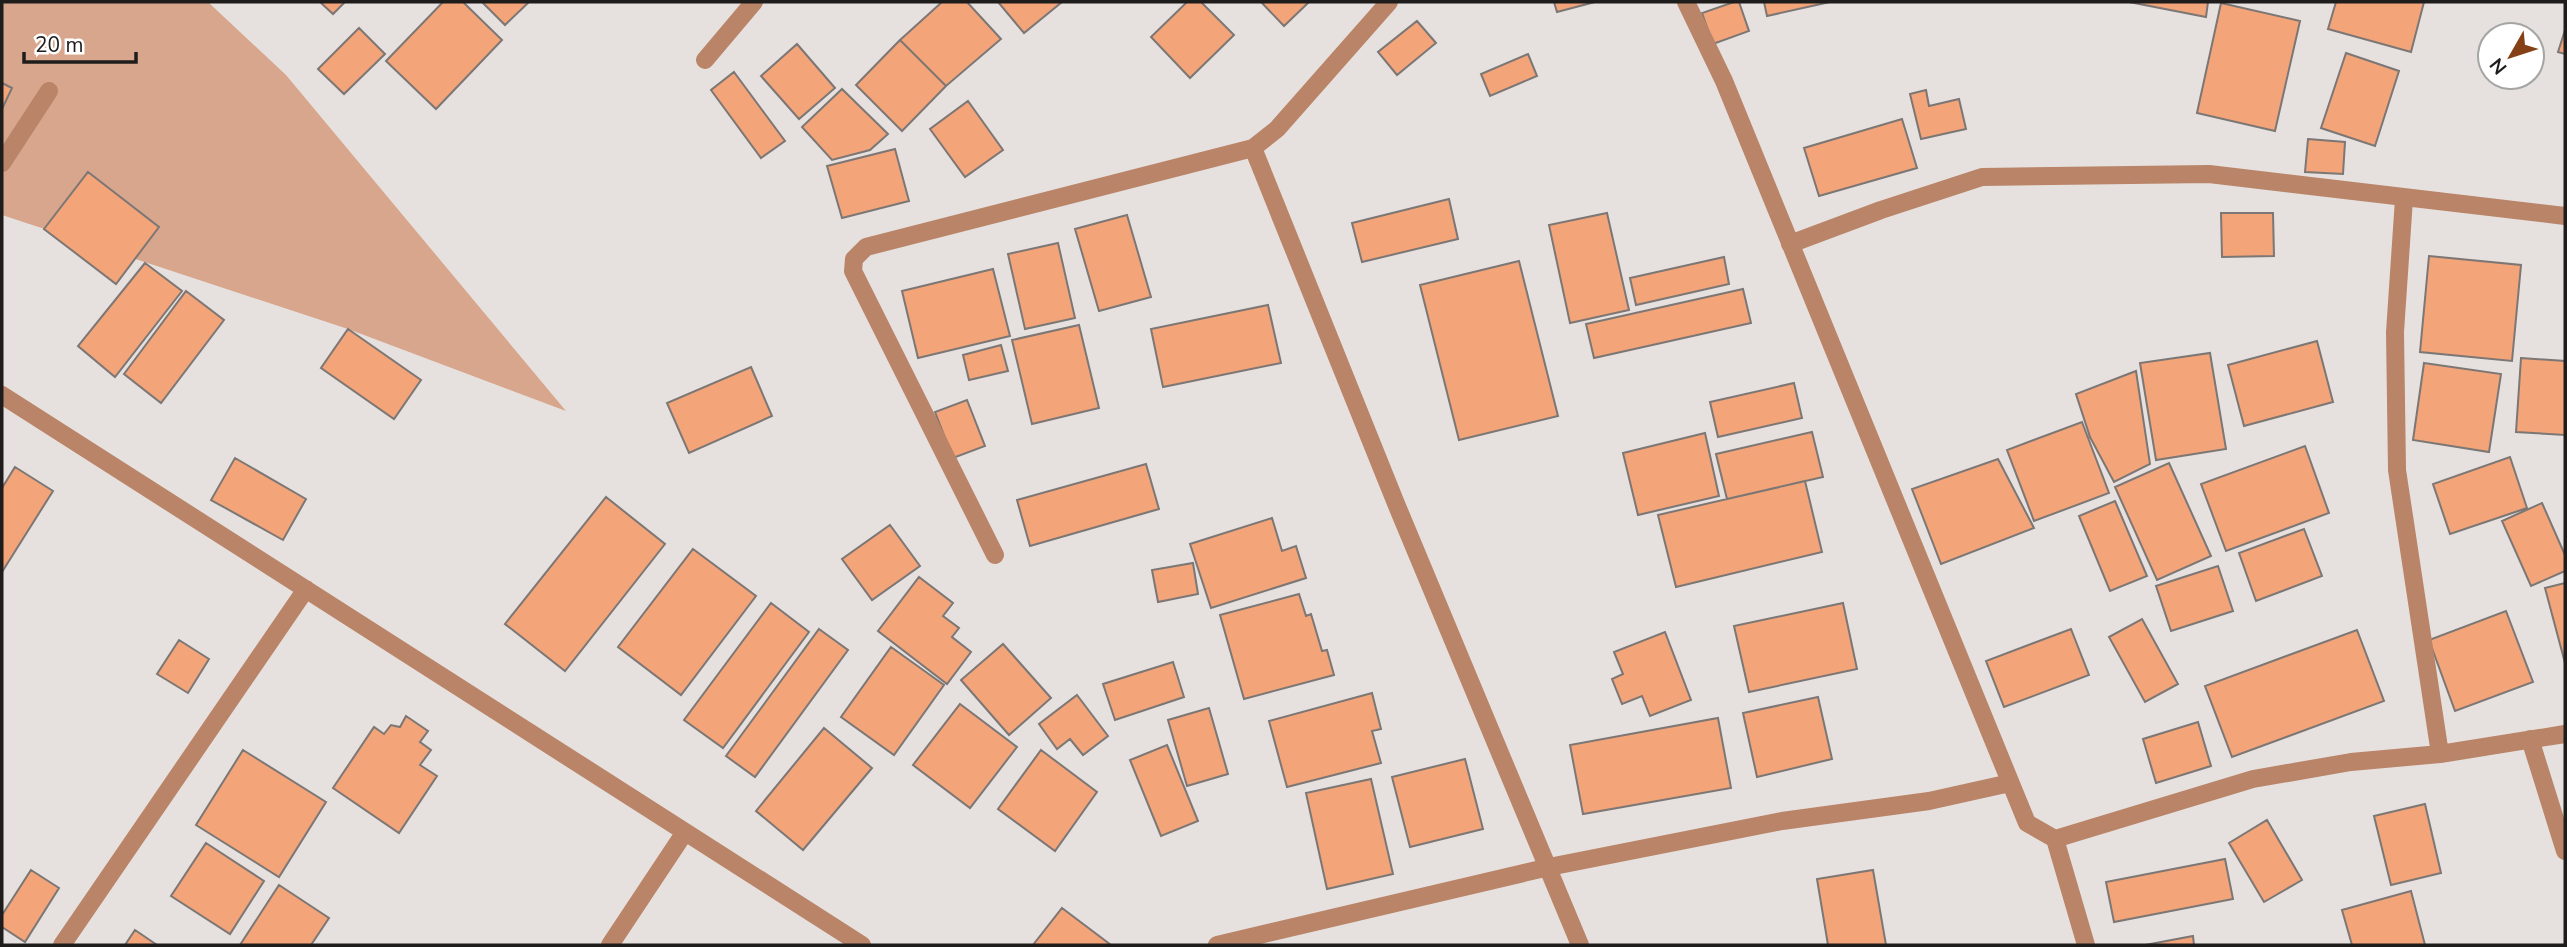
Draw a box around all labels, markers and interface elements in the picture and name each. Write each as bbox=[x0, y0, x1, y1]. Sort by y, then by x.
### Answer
scale bar bbox=[24, 21, 136, 65]
north arrow bbox=[2476, 21, 2546, 91]
text: 20 m bbox=[35, 31, 84, 59]
text: N bbox=[2484, 52, 2513, 80]

